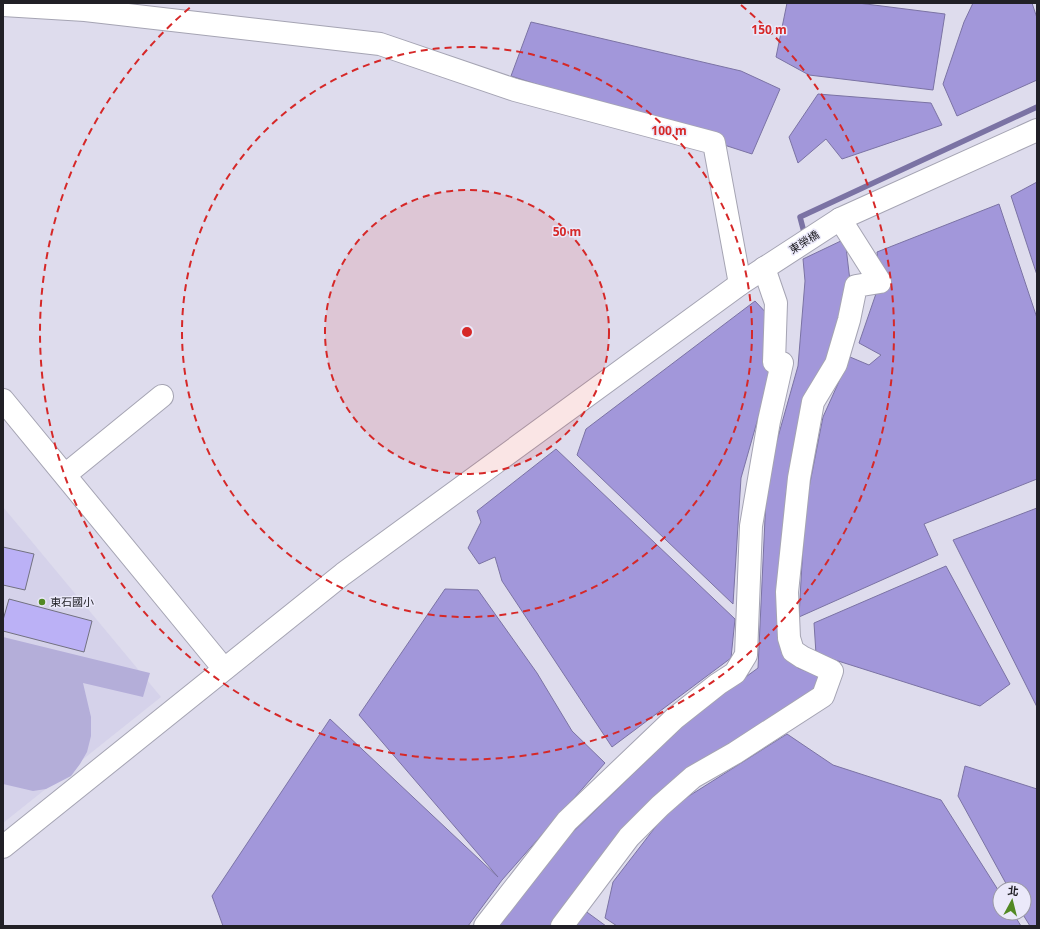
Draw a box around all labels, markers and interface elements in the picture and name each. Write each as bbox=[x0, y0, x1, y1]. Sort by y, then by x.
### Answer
text: 150 m bbox=[751, 21, 787, 38]
text: 100 m bbox=[651, 122, 687, 139]
text: 50 m bbox=[553, 223, 581, 240]
street label: 東榮橋 bbox=[786, 226, 822, 257]
centre of rings bbox=[460, 325, 474, 339]
place label: 東石國小 bbox=[50, 594, 94, 609]
marker: 東石國小 bbox=[37, 597, 47, 607]
north arrow bbox=[992, 881, 1032, 921]
text: 北 bbox=[1007, 882, 1020, 899]

